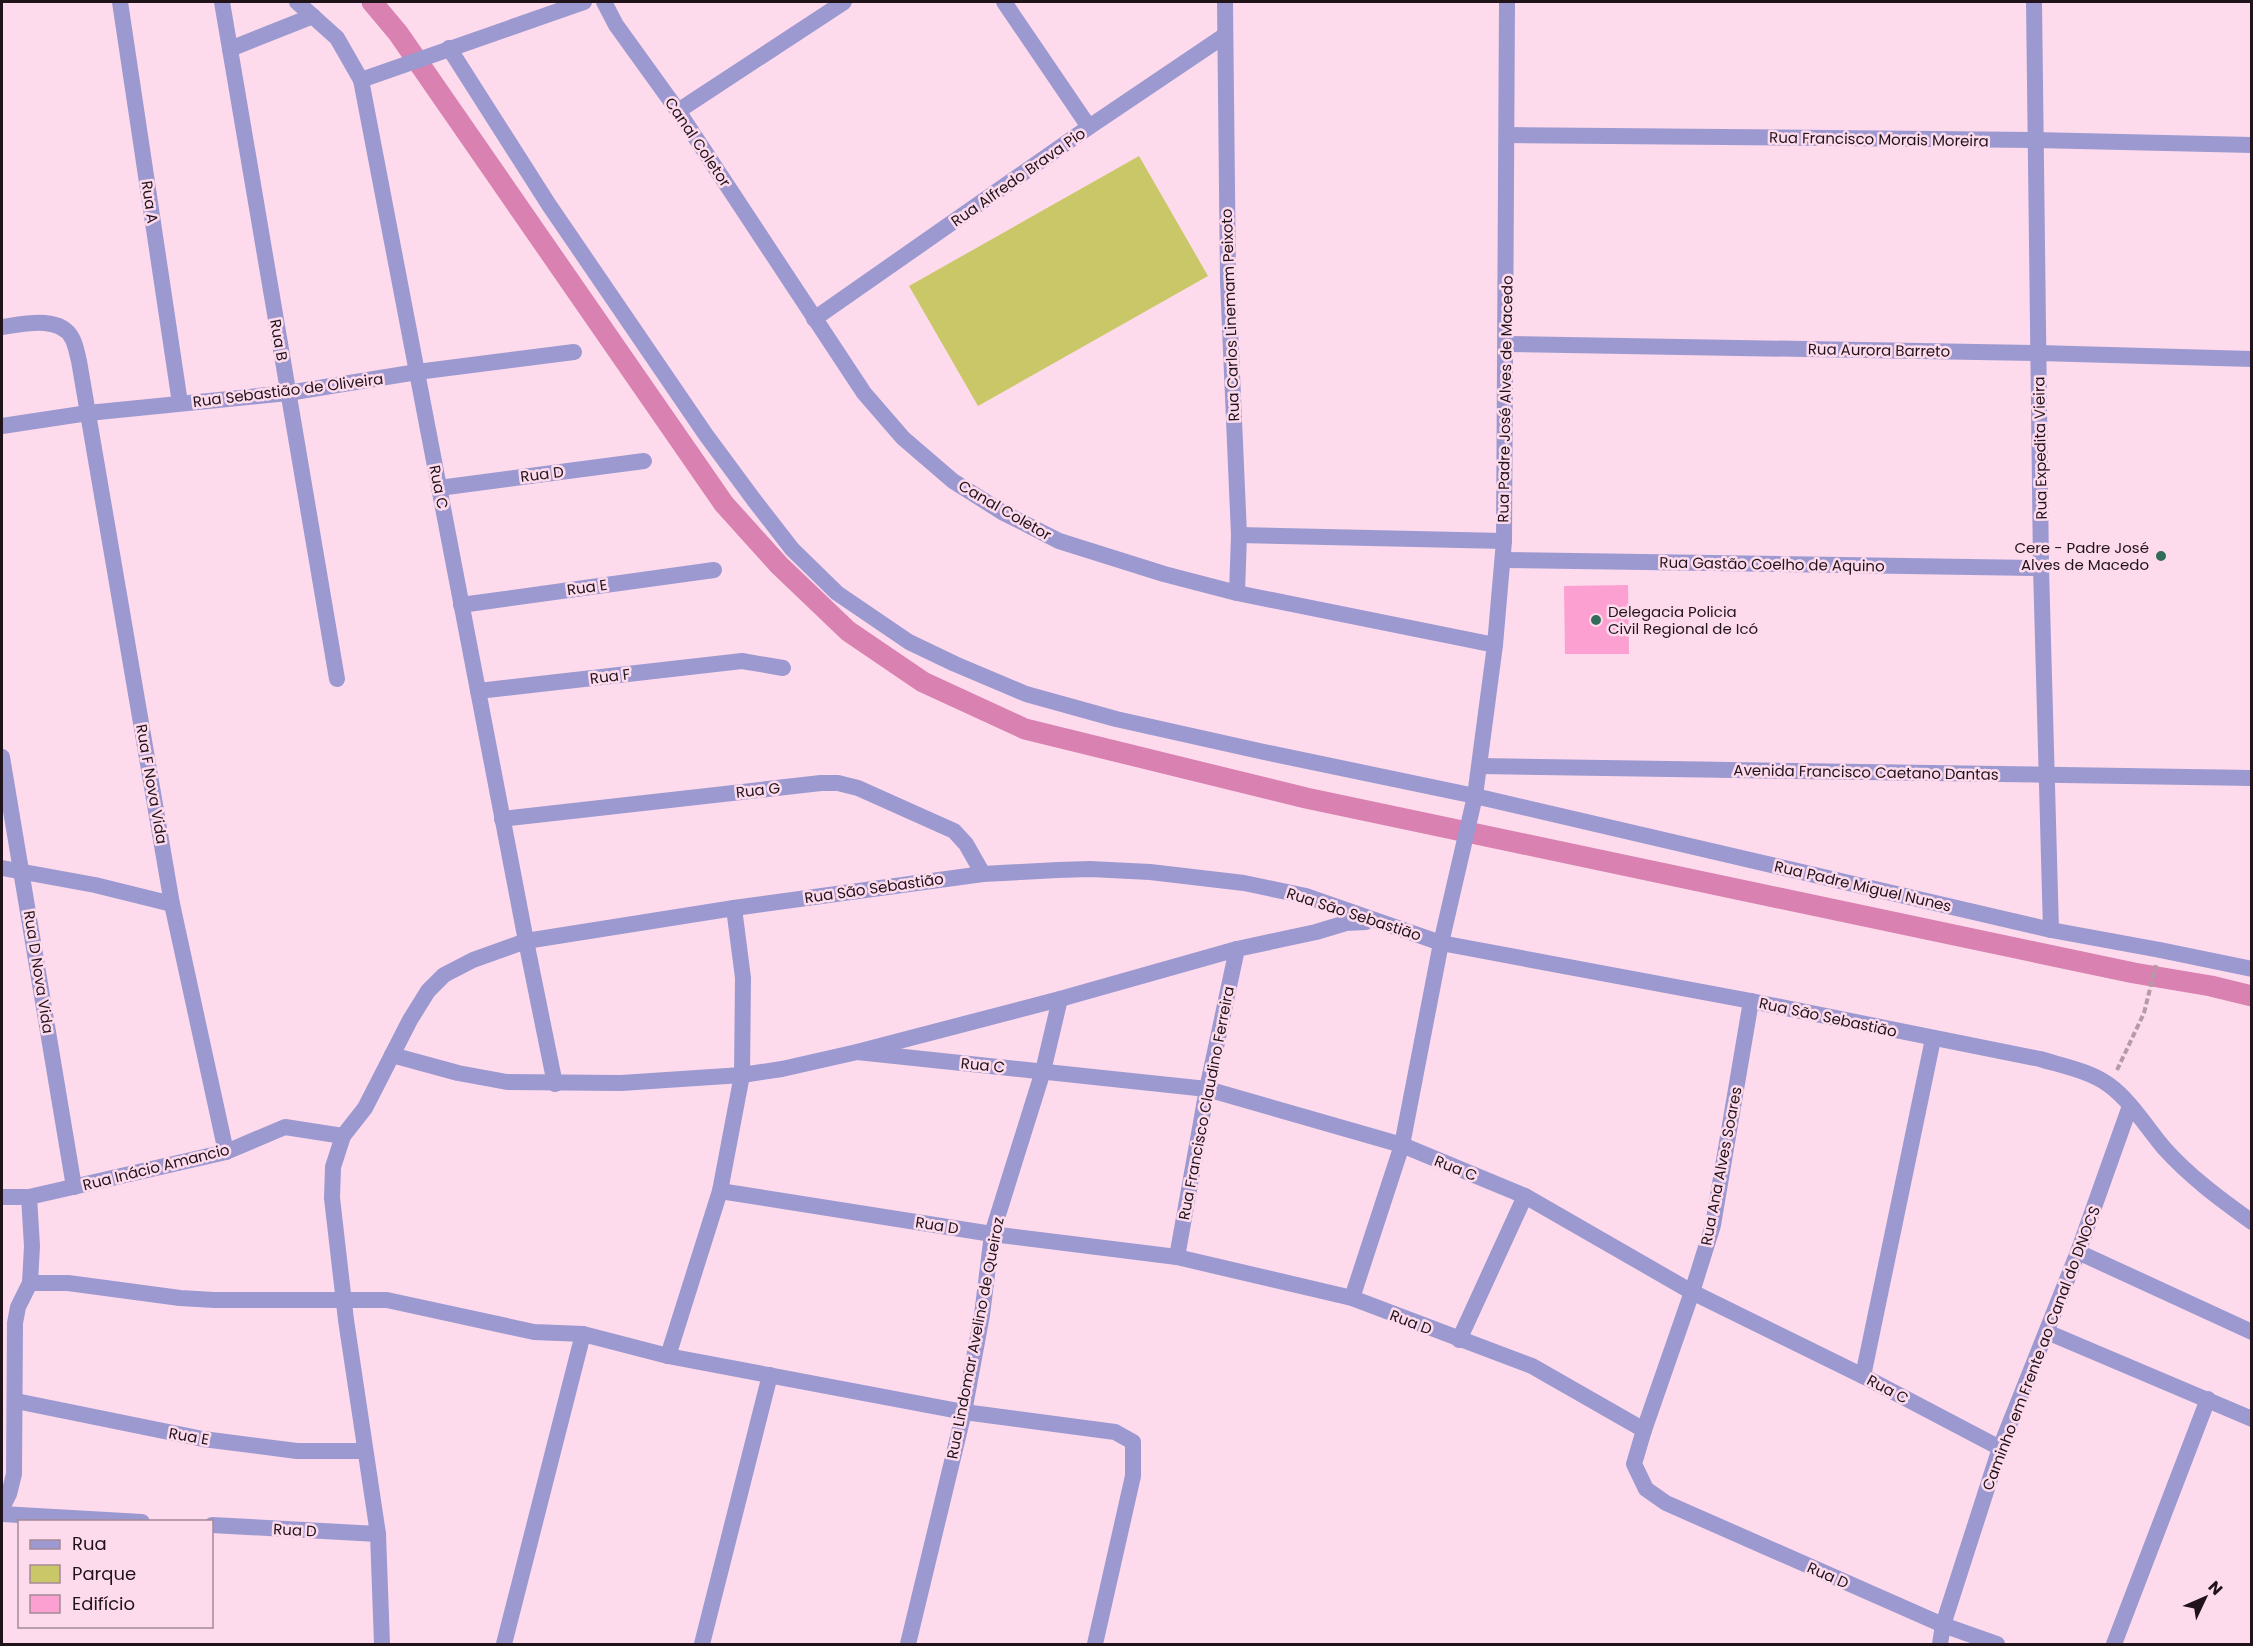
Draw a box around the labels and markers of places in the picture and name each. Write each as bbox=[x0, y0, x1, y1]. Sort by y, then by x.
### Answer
place label: Cere - Padre José Alves de Macedo bbox=[2014, 537, 2149, 575]
marker: Cere - Padre José Alves de Macedo bbox=[2154, 549, 2168, 563]
place label: Delegacia Policia Civil Regional de Icó bbox=[1608, 601, 1758, 639]
marker: Delegacia Policia Civil Regional de Icó bbox=[1589, 613, 1603, 627]

